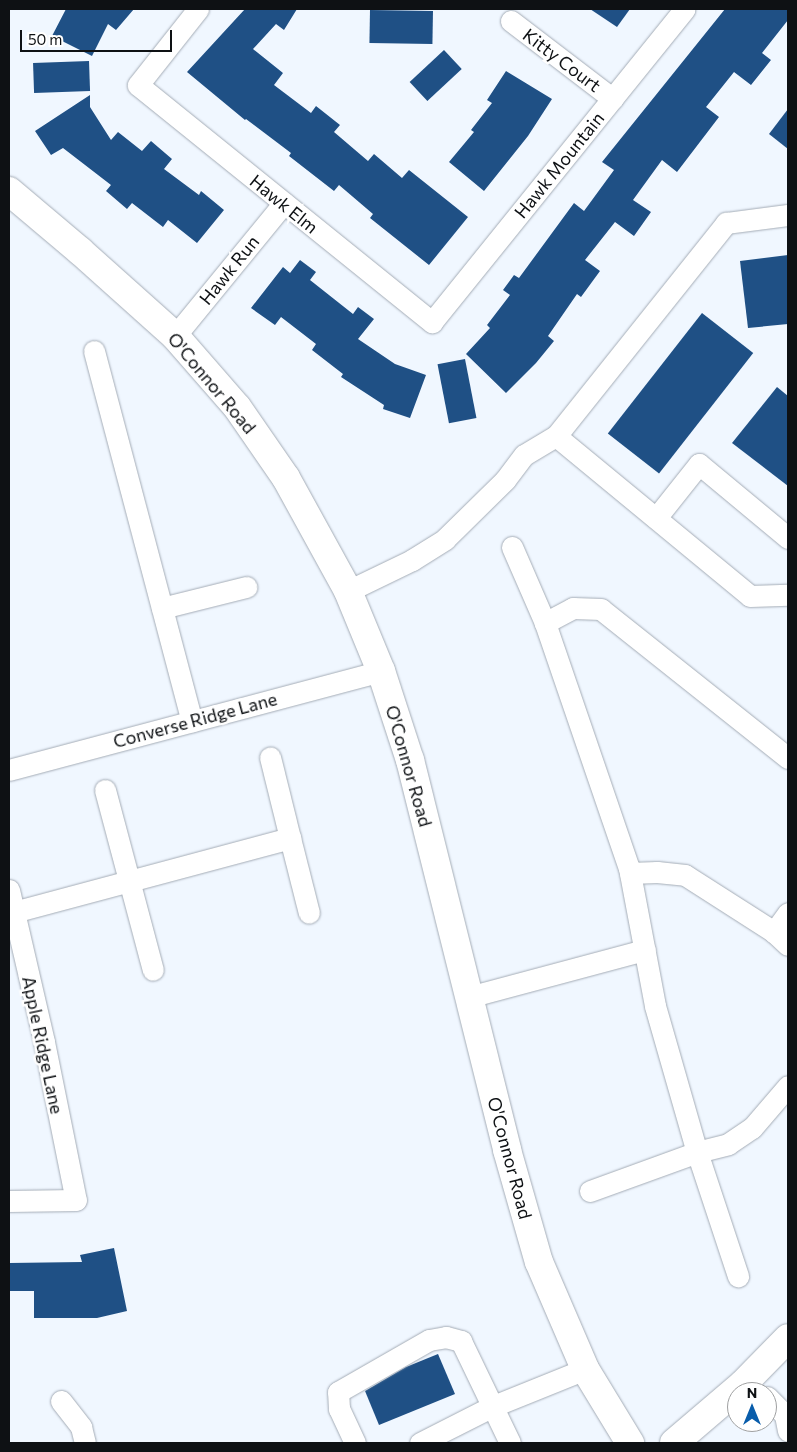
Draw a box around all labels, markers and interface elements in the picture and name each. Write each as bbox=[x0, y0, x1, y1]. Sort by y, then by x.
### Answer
scale bar bbox=[22, 20, 175, 52]
street label: Kitty Court bbox=[519, 24, 605, 96]
text: 50 m bbox=[28, 30, 62, 48]
street label: Hawk Mountain bbox=[510, 108, 608, 222]
street label: Hawk Elm bbox=[246, 170, 322, 238]
street label: Hawk Run bbox=[195, 231, 263, 309]
street label: O'Connor Road bbox=[163, 328, 261, 438]
street label: Converse Ridge Lane bbox=[111, 688, 279, 752]
street label: O'Connor Road bbox=[381, 703, 437, 829]
street label: Apple Ridge Lane bbox=[18, 974, 68, 1116]
street label: O'Connor Road bbox=[483, 1095, 537, 1221]
north arrow bbox=[727, 1382, 777, 1432]
text: N bbox=[747, 1384, 757, 1401]

